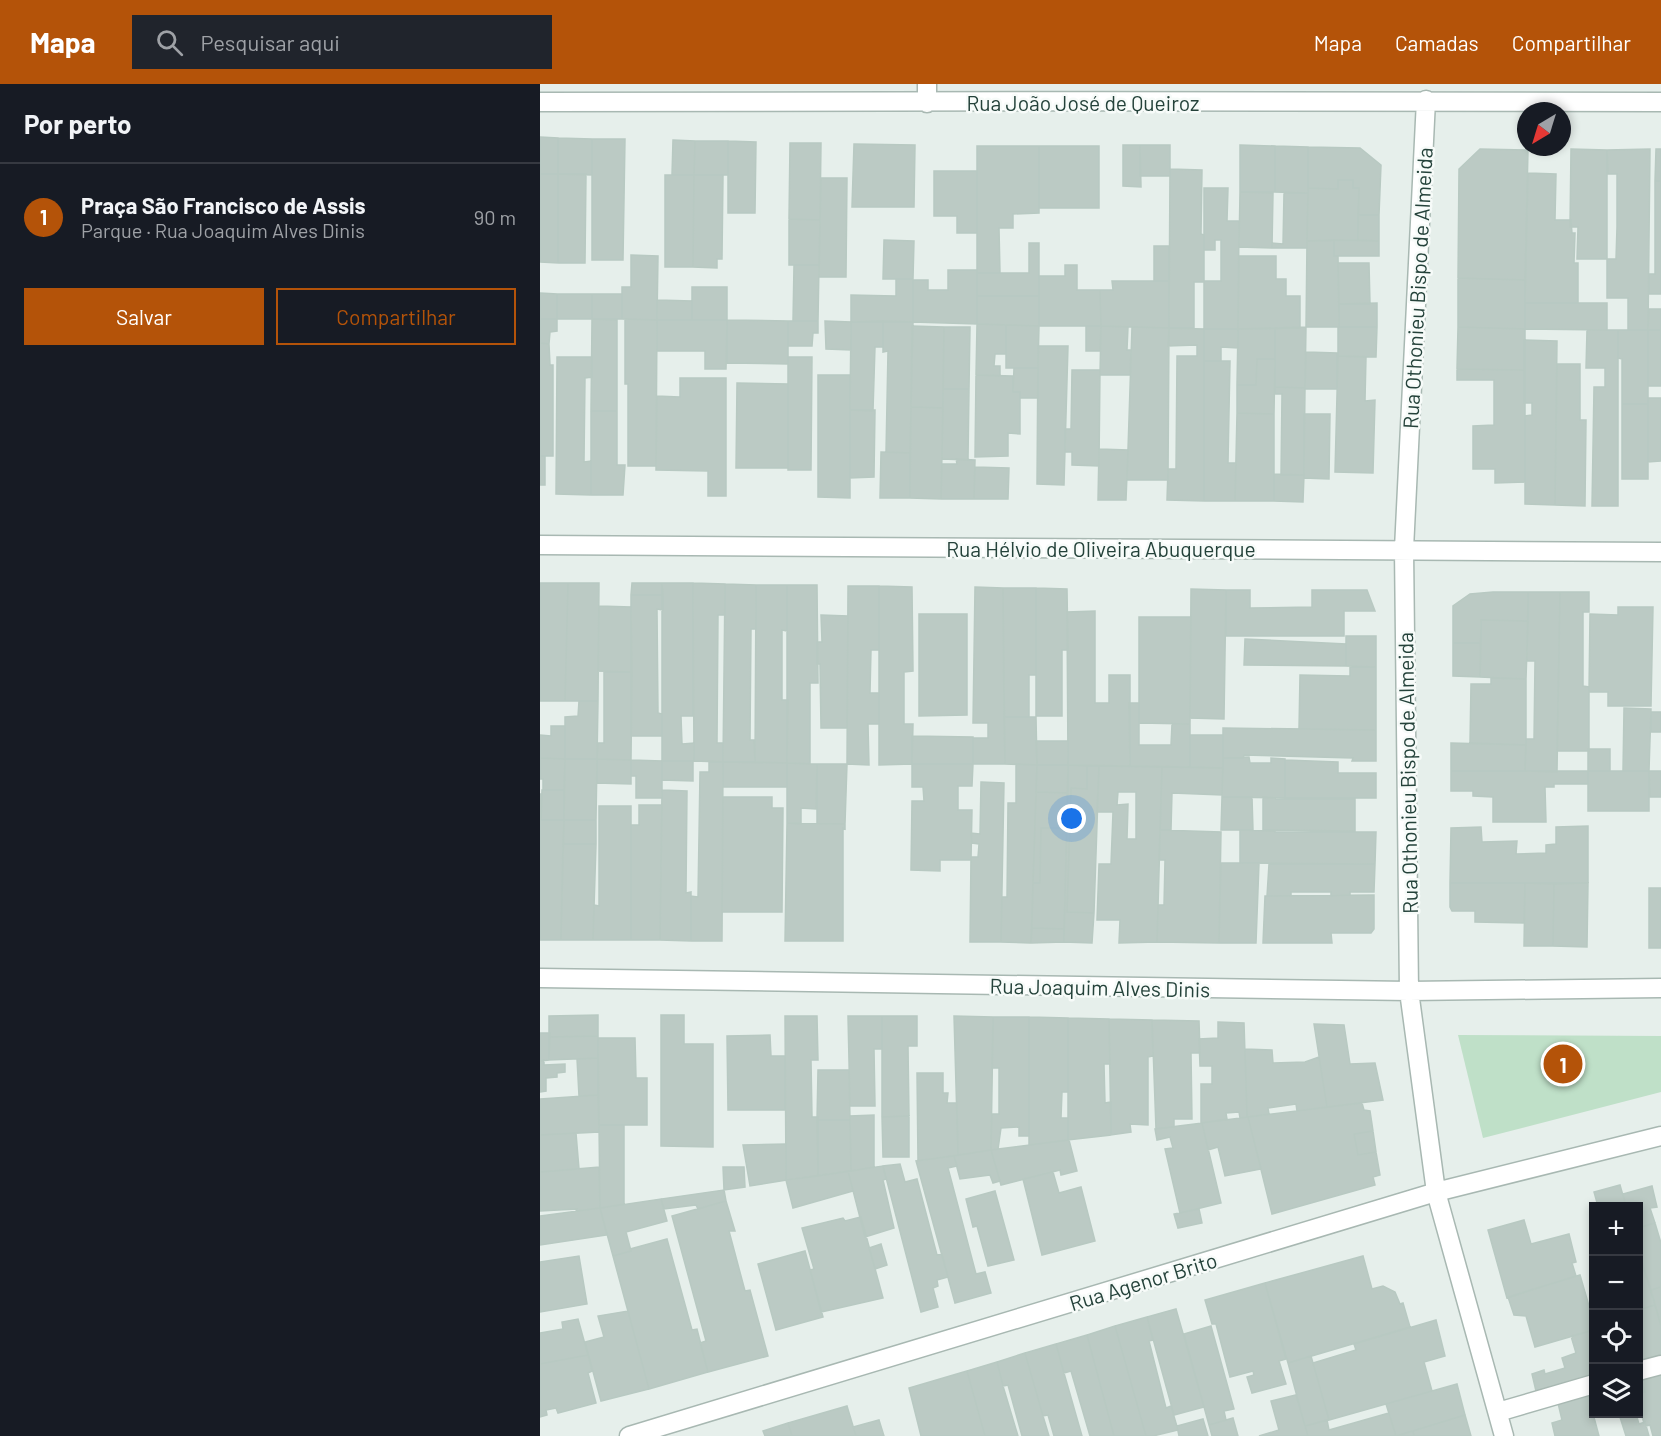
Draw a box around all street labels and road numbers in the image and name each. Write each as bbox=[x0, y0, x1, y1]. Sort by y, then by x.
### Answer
street label: Rua João José de Queiroz bbox=[967, 90, 1199, 115]
street label: Rua Othonieu Bispo de Almeida bbox=[1397, 147, 1437, 429]
street label: Rua Hélvio de Oliveira Abuquerque bbox=[946, 536, 1256, 561]
street label: Rua Othonieu Bispo de Almeida bbox=[1392, 632, 1422, 914]
street label: Rua Joaquim Alves Dinis bbox=[989, 973, 1211, 1001]
street label: Rua Agenor Brito bbox=[1066, 1247, 1220, 1315]

